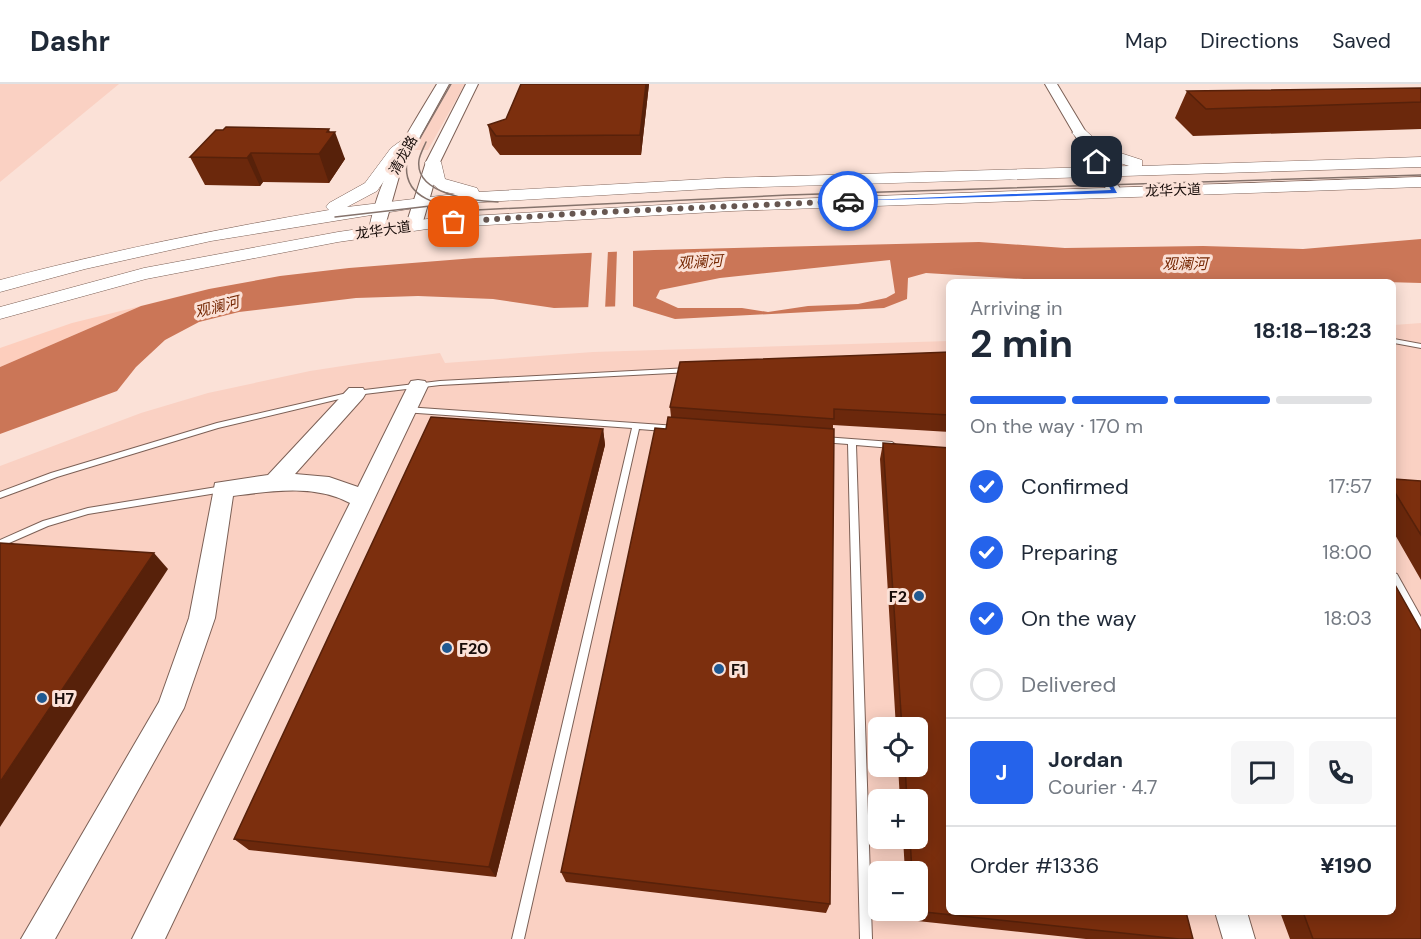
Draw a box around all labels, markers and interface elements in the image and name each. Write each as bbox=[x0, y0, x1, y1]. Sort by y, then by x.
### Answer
text: Dashr bbox=[30, 23, 110, 60]
text: Map bbox=[1125, 27, 1167, 55]
text: Directions bbox=[1200, 27, 1299, 55]
text: Saved bbox=[1332, 27, 1391, 55]
street label: 清龙路 bbox=[385, 132, 421, 178]
pin bbox=[1071, 136, 1122, 187]
icon: home bbox=[1080, 145, 1113, 178]
courier bbox=[818, 171, 878, 231]
street label: 龙华大道 bbox=[1145, 180, 1201, 200]
icon: car bbox=[832, 185, 865, 218]
pin bbox=[428, 196, 479, 247]
icon: bag bbox=[437, 205, 470, 238]
street label: 龙华大道 bbox=[354, 217, 412, 243]
water label: 观澜河 bbox=[677, 251, 726, 273]
water label: 观澜河 bbox=[1162, 254, 1210, 274]
water label: 观澜河 bbox=[193, 291, 244, 322]
text: Arriving in bbox=[970, 295, 1062, 321]
text: 18:18–18:23 bbox=[1254, 316, 1372, 345]
text: 2 min bbox=[970, 318, 1073, 369]
text: On the way · 170 m bbox=[970, 413, 1143, 439]
icon: check bbox=[970, 470, 1003, 503]
text: Confirmed bbox=[1021, 472, 1129, 501]
text: 17:57 bbox=[1329, 473, 1372, 499]
icon: check bbox=[970, 536, 1003, 569]
text: Preparing bbox=[1021, 538, 1118, 567]
text: 18:00 bbox=[1322, 539, 1372, 565]
place label: F2 bbox=[889, 586, 907, 607]
marker: F2 bbox=[912, 589, 926, 603]
icon: check bbox=[970, 602, 1003, 635]
text: On the way bbox=[1021, 604, 1136, 633]
text: 18:03 bbox=[1324, 605, 1372, 631]
place label: F20 bbox=[459, 638, 488, 659]
marker: F20 bbox=[440, 641, 454, 655]
place label: F1 bbox=[731, 659, 746, 680]
marker: F1 bbox=[712, 662, 726, 676]
text: Delivered bbox=[1021, 670, 1116, 699]
place label: H7 bbox=[54, 688, 74, 709]
marker: H7 bbox=[35, 691, 49, 705]
map controls bbox=[868, 717, 928, 921]
button: locate bbox=[868, 717, 928, 777]
button: chat bbox=[1231, 741, 1294, 804]
button: phone bbox=[1309, 741, 1372, 804]
text: Jordan bbox=[1048, 745, 1123, 774]
text: J bbox=[996, 758, 1007, 787]
text: Courier · 4.7 bbox=[1048, 774, 1157, 800]
button: + bbox=[868, 789, 928, 849]
text: Order #1336 bbox=[970, 851, 1099, 880]
text: ¥190 bbox=[1320, 851, 1372, 880]
button: − bbox=[868, 861, 928, 921]

